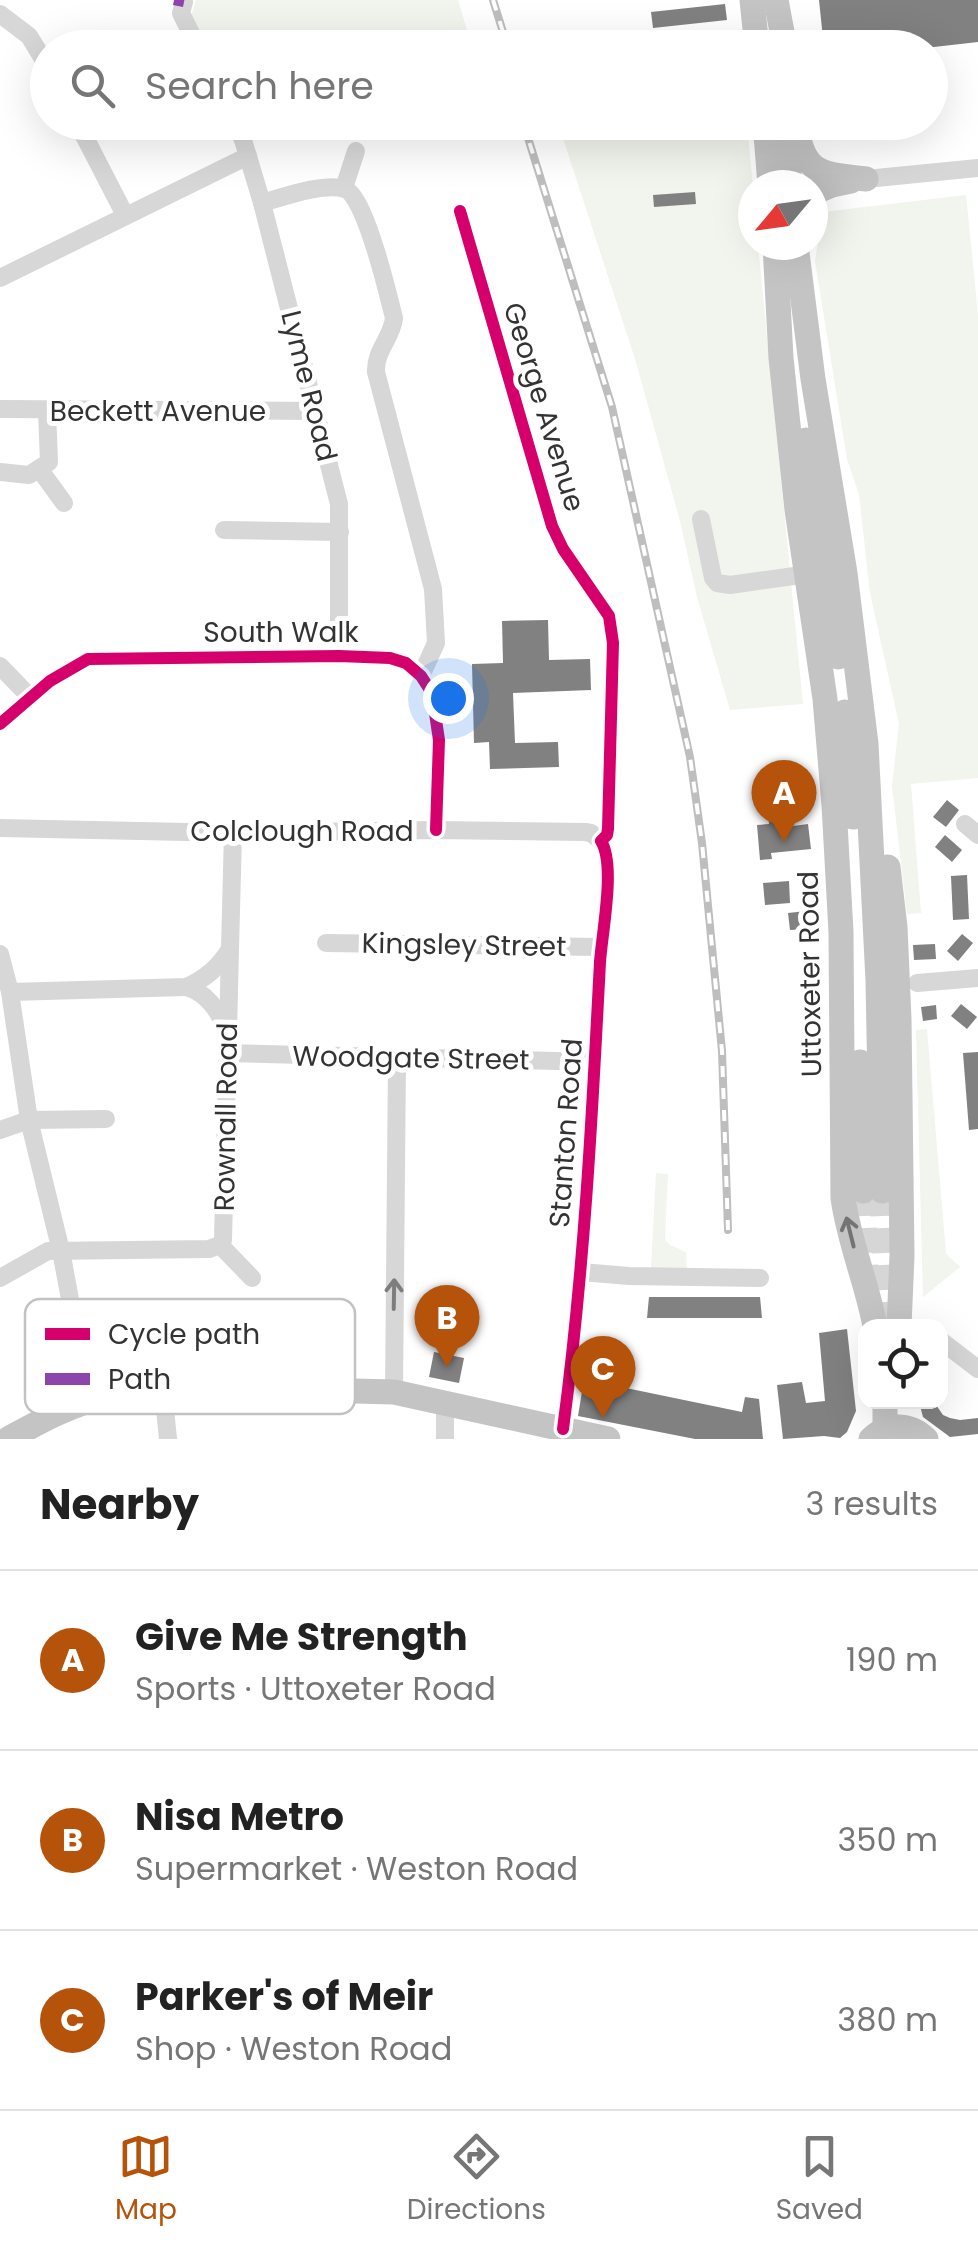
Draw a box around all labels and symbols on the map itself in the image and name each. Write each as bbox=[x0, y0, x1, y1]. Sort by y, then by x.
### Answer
north arrow bbox=[738, 170, 828, 260]
street label: George Avenue bbox=[494, 298, 594, 516]
street label: Lyme Road bbox=[271, 306, 347, 466]
street label: Beckett Avenue bbox=[50, 392, 266, 431]
street label: South Walk bbox=[203, 613, 359, 652]
your location bbox=[423, 673, 474, 724]
pin: A bbox=[752, 760, 816, 842]
street label: Colclough Road bbox=[190, 812, 414, 851]
street label: Uttoxeter Road bbox=[789, 871, 831, 1077]
street label: Kingsley Street bbox=[361, 924, 567, 966]
street label: Rownall Road bbox=[205, 1022, 247, 1212]
street label: Woodgate Street bbox=[292, 1036, 530, 1080]
street label: Stanton Road bbox=[540, 1037, 592, 1229]
one-way arrow bbox=[839, 1217, 858, 1249]
one-way arrow bbox=[384, 1279, 404, 1312]
pin: B bbox=[414, 1284, 480, 1367]
legend bbox=[25, 1299, 355, 1414]
text: Cycle path bbox=[108, 1315, 260, 1354]
pin: C bbox=[570, 1336, 636, 1418]
text: Path bbox=[108, 1360, 171, 1399]

